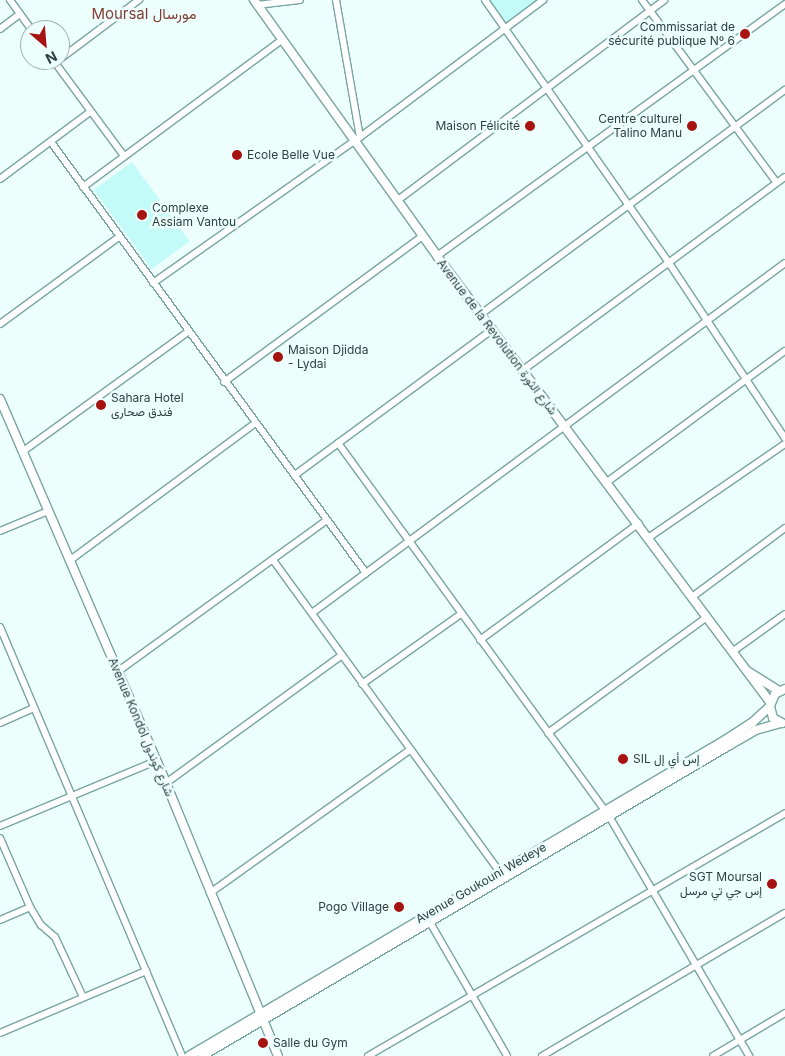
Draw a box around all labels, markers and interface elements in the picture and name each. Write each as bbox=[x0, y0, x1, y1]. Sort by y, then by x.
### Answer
district label: Moursal مورسال bbox=[91, 5, 197, 23]
north arrow bbox=[20, 20, 70, 70]
place label: Commissariat de sécurité publique Nº 6 bbox=[608, 20, 735, 48]
marker: Commissariat de sécurité publique Nº 6 bbox=[739, 28, 751, 40]
text: N bbox=[43, 48, 60, 68]
place label: Centre culturel Talino Manu bbox=[598, 112, 682, 140]
place label: Maison Félicité bbox=[436, 119, 520, 133]
marker: Maison Félicité bbox=[524, 120, 536, 132]
marker: Centre culturel Talino Manu bbox=[686, 120, 698, 132]
place label: Ecole Belle Vue bbox=[247, 148, 335, 162]
marker: Ecole Belle Vue bbox=[231, 149, 243, 161]
place label: Complexe Assiam Vantou bbox=[152, 201, 236, 229]
marker: Complexe Assiam Vantou bbox=[136, 209, 148, 221]
street label: Avenue de la Revolution شارع الثورة bbox=[434, 256, 560, 418]
place label: Maison Djidda - Lydai bbox=[288, 343, 368, 371]
marker: Maison Djidda - Lydai bbox=[272, 351, 284, 363]
place label: Sahara Hotel فندق صحارى bbox=[111, 391, 184, 419]
marker: Sahara Hotel فندق صحارى bbox=[95, 399, 107, 411]
street label: Avenue Kondol شارع كوندول bbox=[105, 656, 177, 798]
place label: SIL إس أي إل bbox=[633, 752, 700, 766]
marker: SIL إس أي إل bbox=[617, 753, 629, 765]
street label: Avenue Goukouni Wedeye bbox=[413, 840, 549, 926]
place label: SGT Moursal إس جي تي مرسل bbox=[680, 870, 762, 898]
marker: SGT Moursal إس جي تي مرسل bbox=[766, 878, 778, 890]
place label: Pogo Village bbox=[318, 900, 389, 914]
marker: Pogo Village bbox=[393, 901, 405, 913]
place label: Salle du Gym bbox=[273, 1036, 348, 1050]
marker: Salle du Gym bbox=[257, 1037, 269, 1049]

